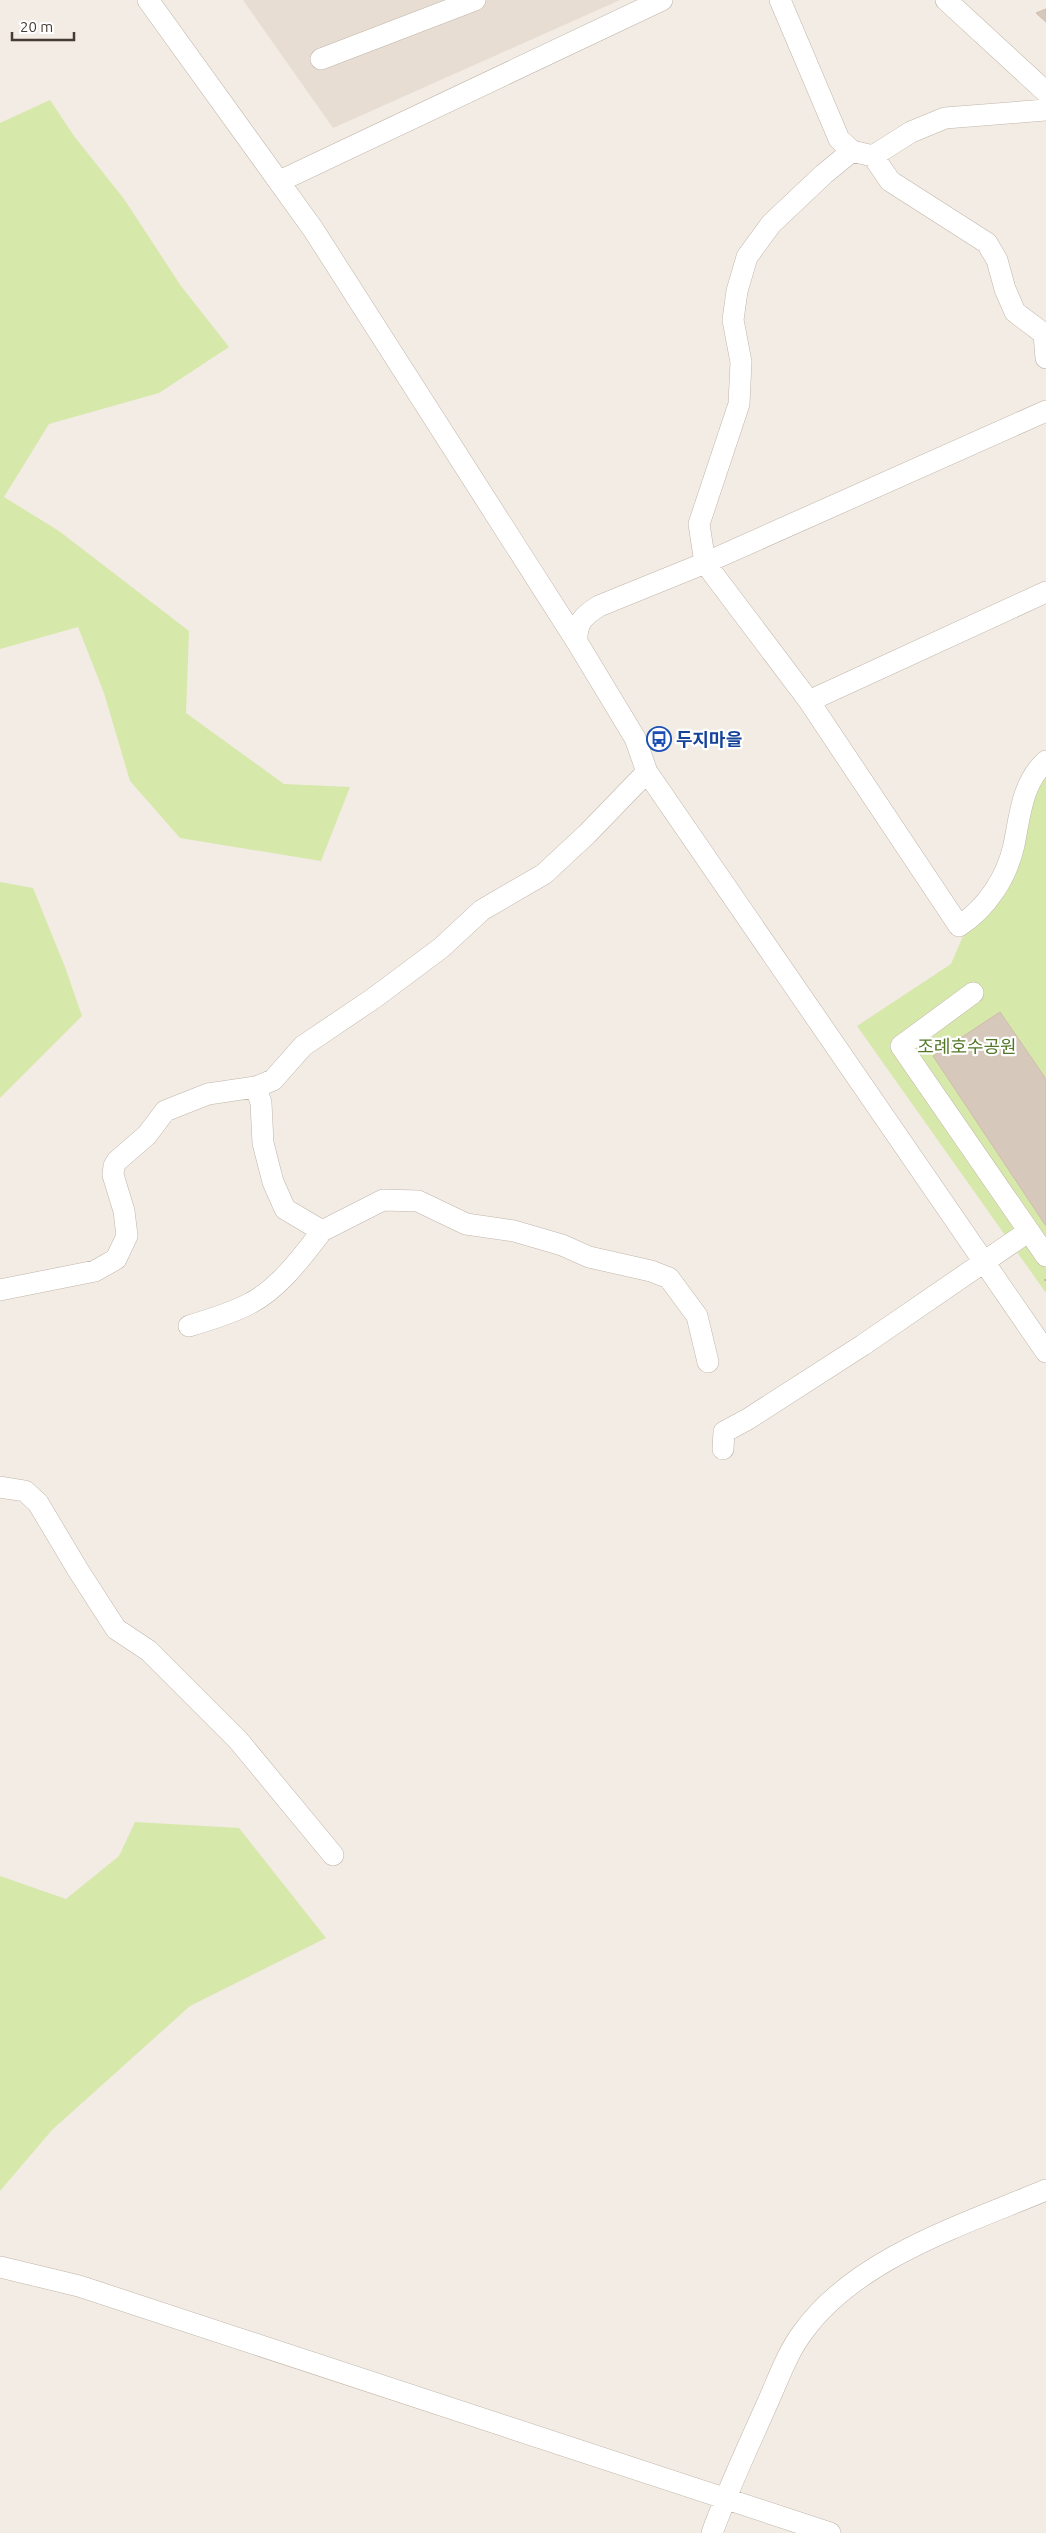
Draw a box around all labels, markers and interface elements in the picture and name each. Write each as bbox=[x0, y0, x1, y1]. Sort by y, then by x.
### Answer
scale bar bbox=[12, 10, 75, 42]
text: 20 m bbox=[20, 18, 53, 35]
bus stop icon: 두지마을 bbox=[646, 726, 672, 752]
place label: 두지마을 bbox=[676, 729, 742, 749]
park label: 조례호수공원 bbox=[917, 1036, 1017, 1056]

